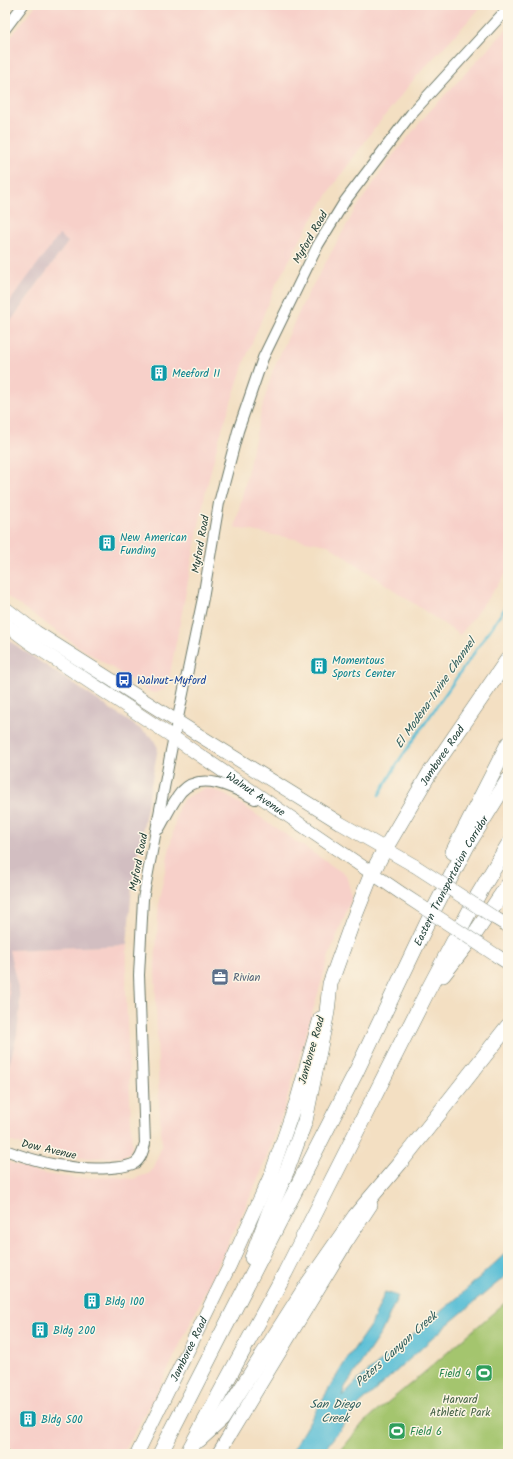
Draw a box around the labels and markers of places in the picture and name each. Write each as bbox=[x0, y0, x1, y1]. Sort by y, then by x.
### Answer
building icon: Meeford II bbox=[149, 363, 169, 383]
place label: Meeford II bbox=[172, 365, 220, 383]
place label: New American Funding bbox=[120, 529, 187, 560]
building icon: New American Funding bbox=[97, 533, 117, 553]
place label: Momentous Sports Center bbox=[332, 652, 397, 683]
building icon: Momentous Sports Center bbox=[309, 656, 329, 676]
bus stop icon: Walnut-Myford bbox=[114, 670, 134, 690]
place label: Walnut-Myford bbox=[137, 672, 207, 690]
office icon: Rivian bbox=[210, 967, 230, 987]
place label: Rivian bbox=[233, 969, 260, 987]
building icon: Bldg 100 bbox=[82, 1291, 102, 1311]
place label: Bldg 100 bbox=[105, 1293, 145, 1311]
building icon: Bldg 200 bbox=[30, 1320, 50, 1340]
place label: Bldg 200 bbox=[53, 1322, 96, 1340]
sports icon: Field 4 bbox=[474, 1363, 494, 1383]
place label: Field 4 bbox=[439, 1365, 471, 1383]
building icon: Bldg 500 bbox=[18, 1409, 38, 1429]
place label: Bldg 500 bbox=[41, 1411, 83, 1429]
sports icon: Field 6 bbox=[387, 1421, 407, 1441]
place label: Field 6 bbox=[410, 1423, 442, 1441]

